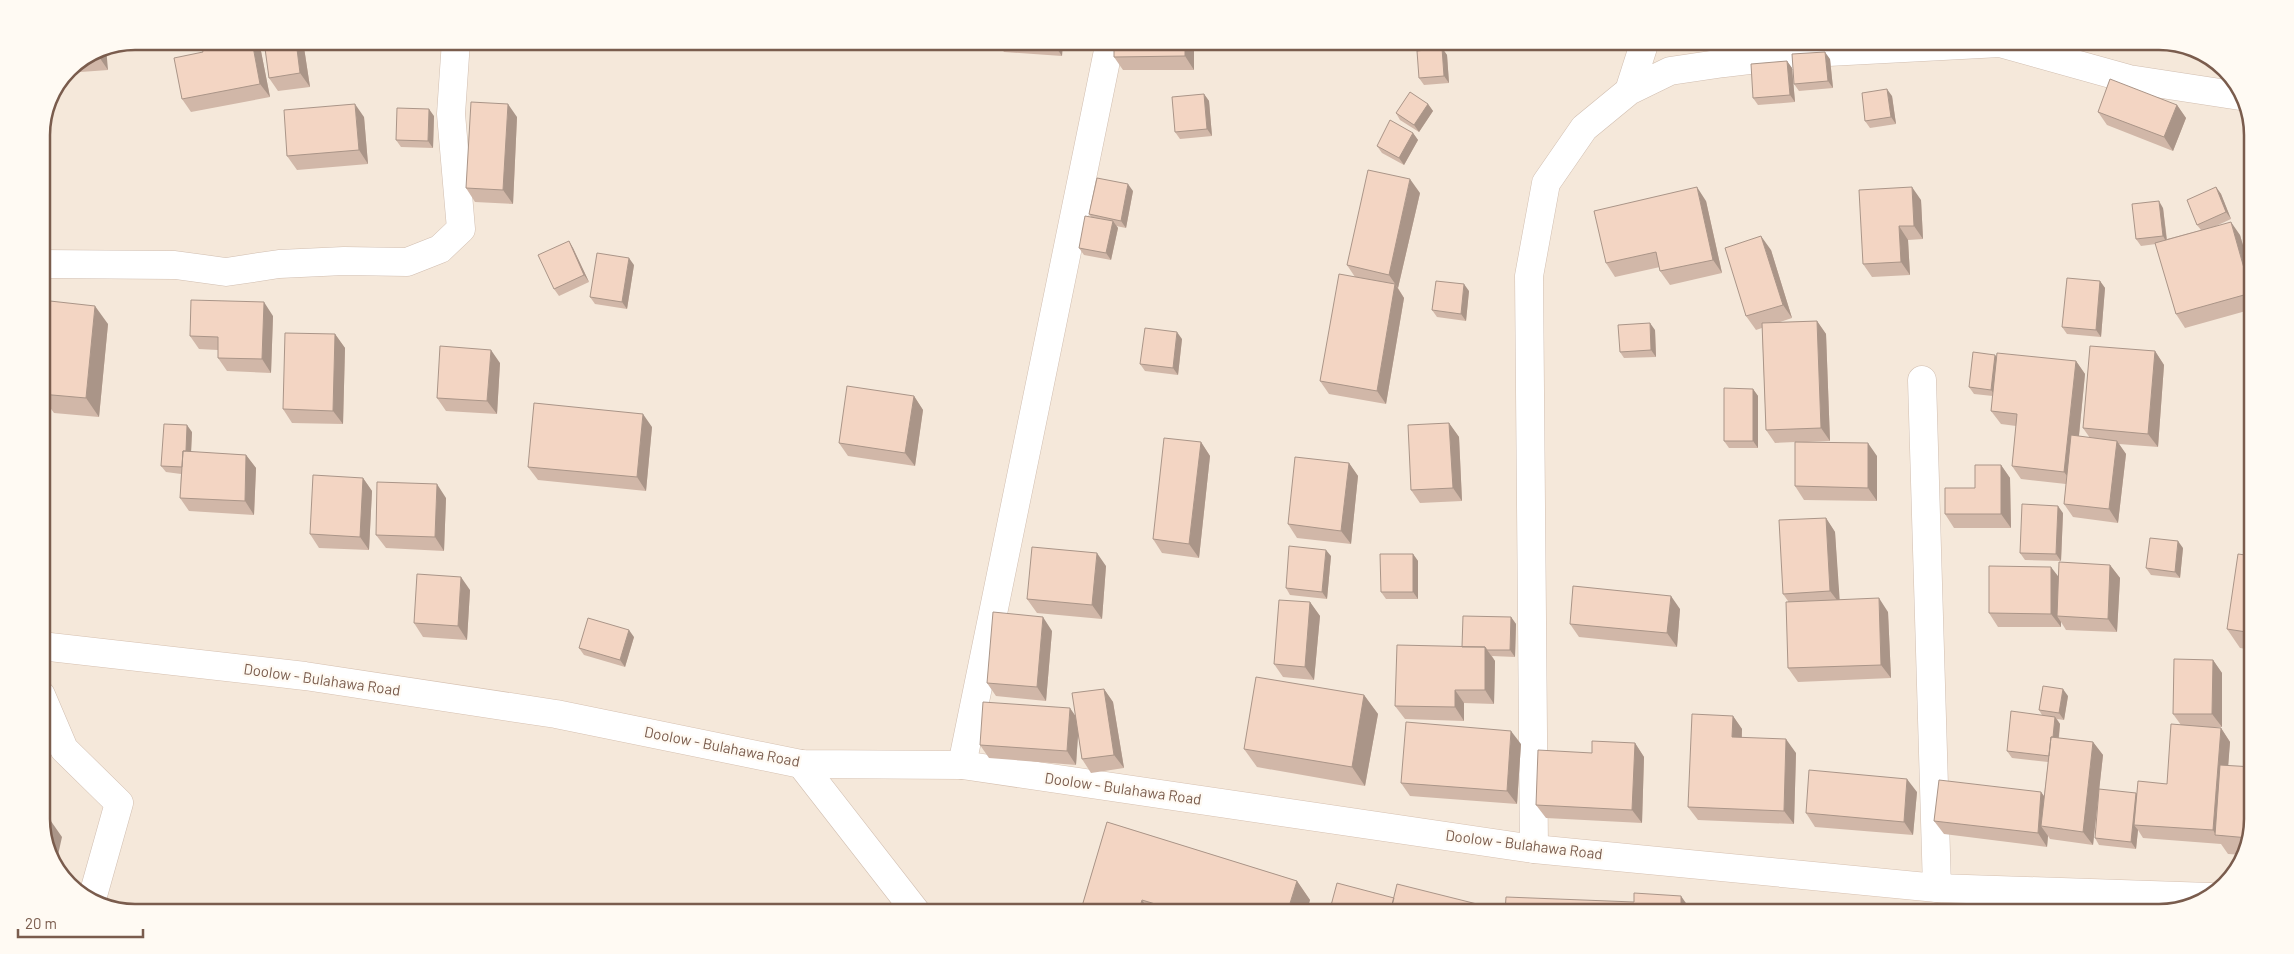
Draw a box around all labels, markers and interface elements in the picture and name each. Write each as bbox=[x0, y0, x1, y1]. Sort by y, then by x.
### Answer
street label: Doolow - Bulahawa Road bbox=[243, 659, 402, 699]
street label: Doolow - Bulahawa Road bbox=[643, 722, 802, 770]
street label: Doolow - Bulahawa Road bbox=[1044, 768, 1203, 808]
street label: Doolow - Bulahawa Road bbox=[1445, 825, 1604, 863]
scale bar bbox=[18, 906, 142, 938]
text: 20 m bbox=[25, 914, 57, 932]

